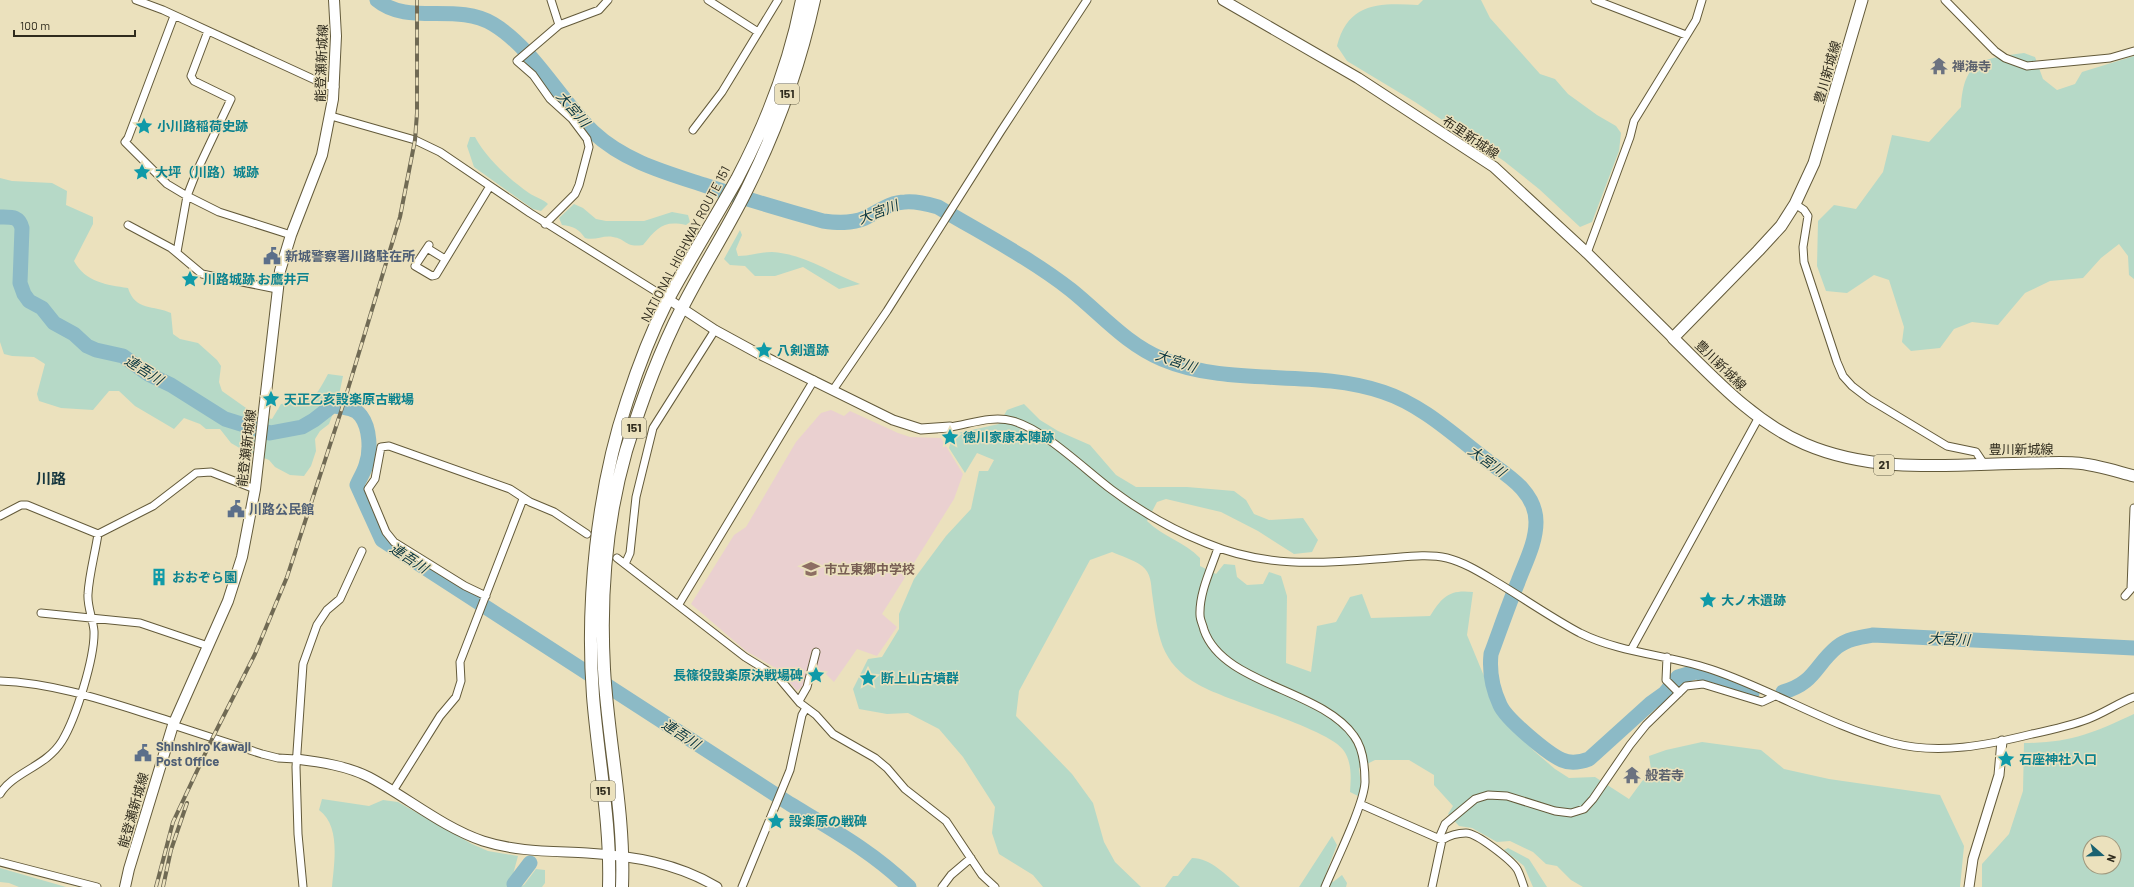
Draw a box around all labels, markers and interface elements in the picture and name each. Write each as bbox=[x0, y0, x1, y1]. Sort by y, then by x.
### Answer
scale bar bbox=[14, 12, 135, 38]
text: 100 m bbox=[20, 18, 50, 32]
street label: 能登瀬新城線 bbox=[312, 24, 330, 102]
street label: 豊川新城線 bbox=[1810, 39, 1844, 105]
temple icon: 禅海寺 bbox=[1929, 56, 1949, 76]
place label: 禅海寺 bbox=[1952, 58, 1991, 74]
road number: 151 bbox=[775, 84, 799, 104]
water label: 大宮川 bbox=[553, 87, 595, 132]
street label: 布里新城線 bbox=[1440, 112, 1502, 162]
place icon: 小川路稲荷史跡 bbox=[134, 116, 154, 136]
place label: 小川路稲荷史跡 bbox=[157, 118, 248, 134]
place icon: 大坪（川路）城跡 bbox=[132, 162, 152, 182]
street label: NATIONAL HIGHWAY ROUTE 151 bbox=[637, 163, 733, 325]
place label: 大坪（川路）城跡 bbox=[155, 164, 259, 180]
water label: 大宮川 bbox=[855, 195, 902, 227]
public building icon: 新城警察署川路駐在所 bbox=[262, 246, 282, 266]
place label: 新城警察署川路駐在所 bbox=[285, 248, 415, 264]
place icon: 川路城跡 お鷹井戸 bbox=[180, 269, 200, 289]
place label: 川路城跡 お鷹井戸 bbox=[203, 271, 310, 287]
street label: 豊川新城線 bbox=[1692, 337, 1750, 393]
place icon: 八剣遺跡 bbox=[754, 340, 774, 360]
place label: 八剣遺跡 bbox=[777, 342, 829, 358]
water label: 大宮川 bbox=[1154, 346, 1201, 376]
water label: 連吾川 bbox=[122, 351, 168, 389]
place icon: 天正乙亥設楽原古戦場 bbox=[261, 389, 281, 409]
place label: 天正乙亥設楽原古戦場 bbox=[284, 391, 414, 407]
street label: 能登瀬新城線 bbox=[233, 408, 259, 488]
road number: 151 bbox=[622, 418, 646, 438]
place icon: 徳川家康本陣跡 bbox=[940, 427, 960, 447]
place label: 徳川家康本陣跡 bbox=[963, 429, 1054, 445]
water label: 大宮川 bbox=[1465, 441, 1511, 481]
street label: 豊川新城線 bbox=[1988, 441, 2054, 457]
road number: 21 bbox=[1874, 455, 1894, 475]
district label: 川路 bbox=[36, 469, 66, 487]
public building icon: 川路公民館 bbox=[226, 499, 246, 519]
place label: 川路公民館 bbox=[249, 501, 314, 517]
water label: 連吾川 bbox=[387, 539, 433, 577]
school or university icon: 市立東郷中学校 bbox=[801, 559, 821, 579]
place label: 市立東郷中学校 bbox=[824, 561, 915, 577]
building icon: おおぞら園 bbox=[149, 567, 169, 587]
place label: おおぞら園 bbox=[172, 569, 237, 585]
place icon: 大ノ木遺跡 bbox=[1698, 590, 1718, 610]
place label: 大ノ木遺跡 bbox=[1721, 592, 1786, 608]
water label: 大宮川 bbox=[1928, 629, 1972, 648]
place icon: 長篠役設楽原決戦場碑 bbox=[806, 665, 826, 685]
place label: 長篠役設楽原決戦場碑 bbox=[673, 667, 803, 683]
place icon: 断上山古墳群 bbox=[858, 668, 878, 688]
place label: 断上山古墳群 bbox=[881, 670, 959, 686]
water label: 連吾川 bbox=[659, 715, 705, 753]
place label: Shinshiro Kawaji Post Office bbox=[156, 738, 251, 769]
public building icon: Shinshiro Kawaji Post Office bbox=[133, 743, 153, 763]
place icon: 石座神社入口 bbox=[1996, 749, 2016, 769]
place label: 石座神社入口 bbox=[2019, 751, 2097, 767]
temple icon: 般若寺 bbox=[1622, 765, 1642, 785]
place label: 般若寺 bbox=[1645, 767, 1684, 783]
street label: 能登瀬新城線 bbox=[115, 770, 151, 850]
road number: 151 bbox=[591, 781, 615, 801]
place icon: 設楽原の戦碑 bbox=[766, 811, 786, 831]
place label: 設楽原の戦碑 bbox=[789, 813, 867, 829]
north arrow bbox=[2082, 835, 2122, 875]
text: N bbox=[2105, 853, 2119, 864]

